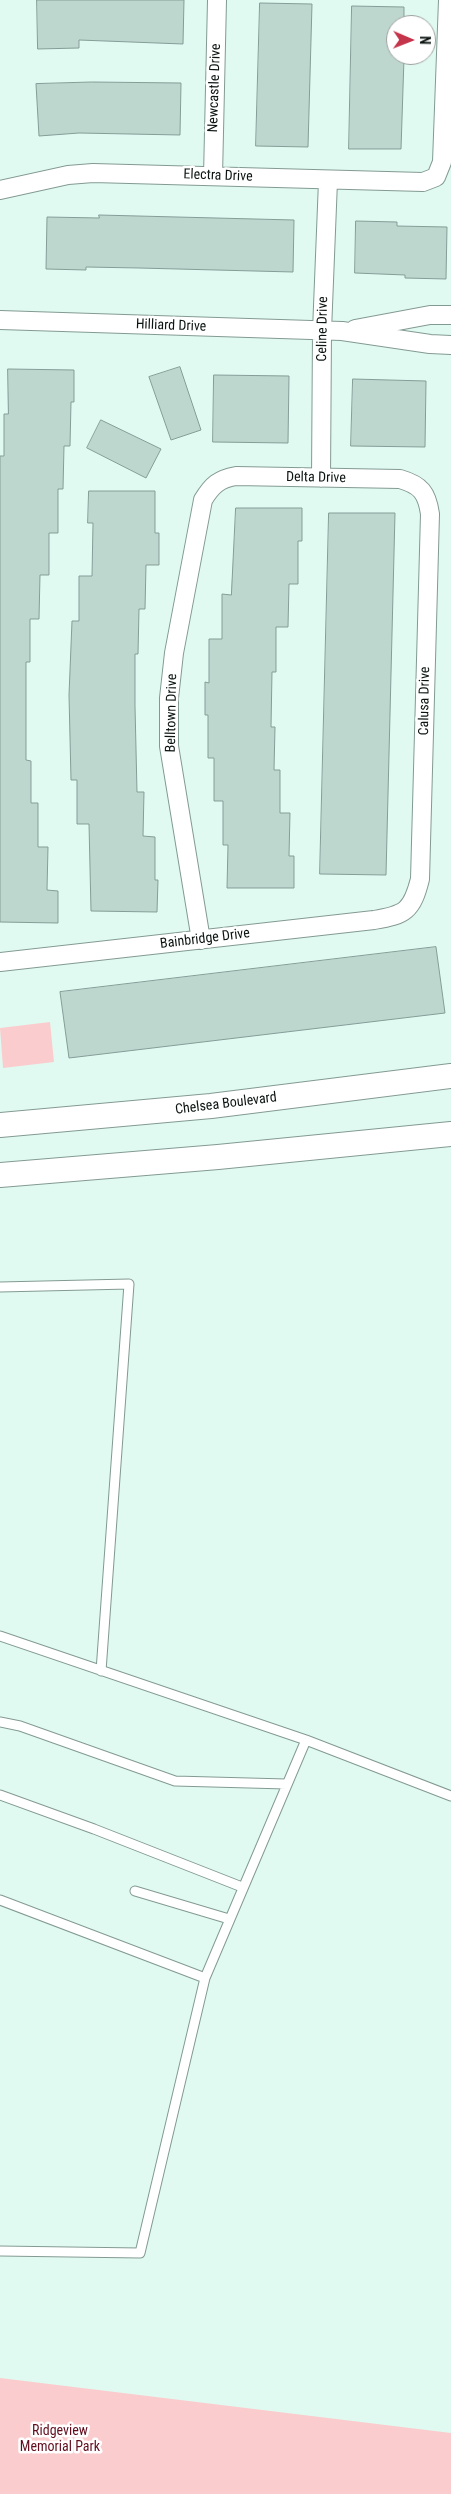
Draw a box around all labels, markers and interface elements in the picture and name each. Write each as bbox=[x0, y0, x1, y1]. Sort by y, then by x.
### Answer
north arrow bbox=[386, 15, 436, 65]
text: N bbox=[417, 36, 433, 45]
street label: Newcastle Drive bbox=[205, 43, 225, 133]
street label: Electra Drive bbox=[183, 166, 253, 186]
street label: Celine Drive bbox=[314, 296, 332, 362]
street label: Hilliard Drive bbox=[135, 316, 207, 336]
street label: Delta Drive bbox=[286, 469, 346, 487]
street label: Calusa Drive bbox=[416, 666, 434, 736]
street label: Belltown Drive bbox=[163, 674, 181, 752]
street label: Bainbridge Drive bbox=[159, 925, 251, 953]
street label: Chelsea Boulevard bbox=[174, 1089, 278, 1119]
park label: Ridgeview Memorial Park bbox=[20, 2423, 100, 2456]

